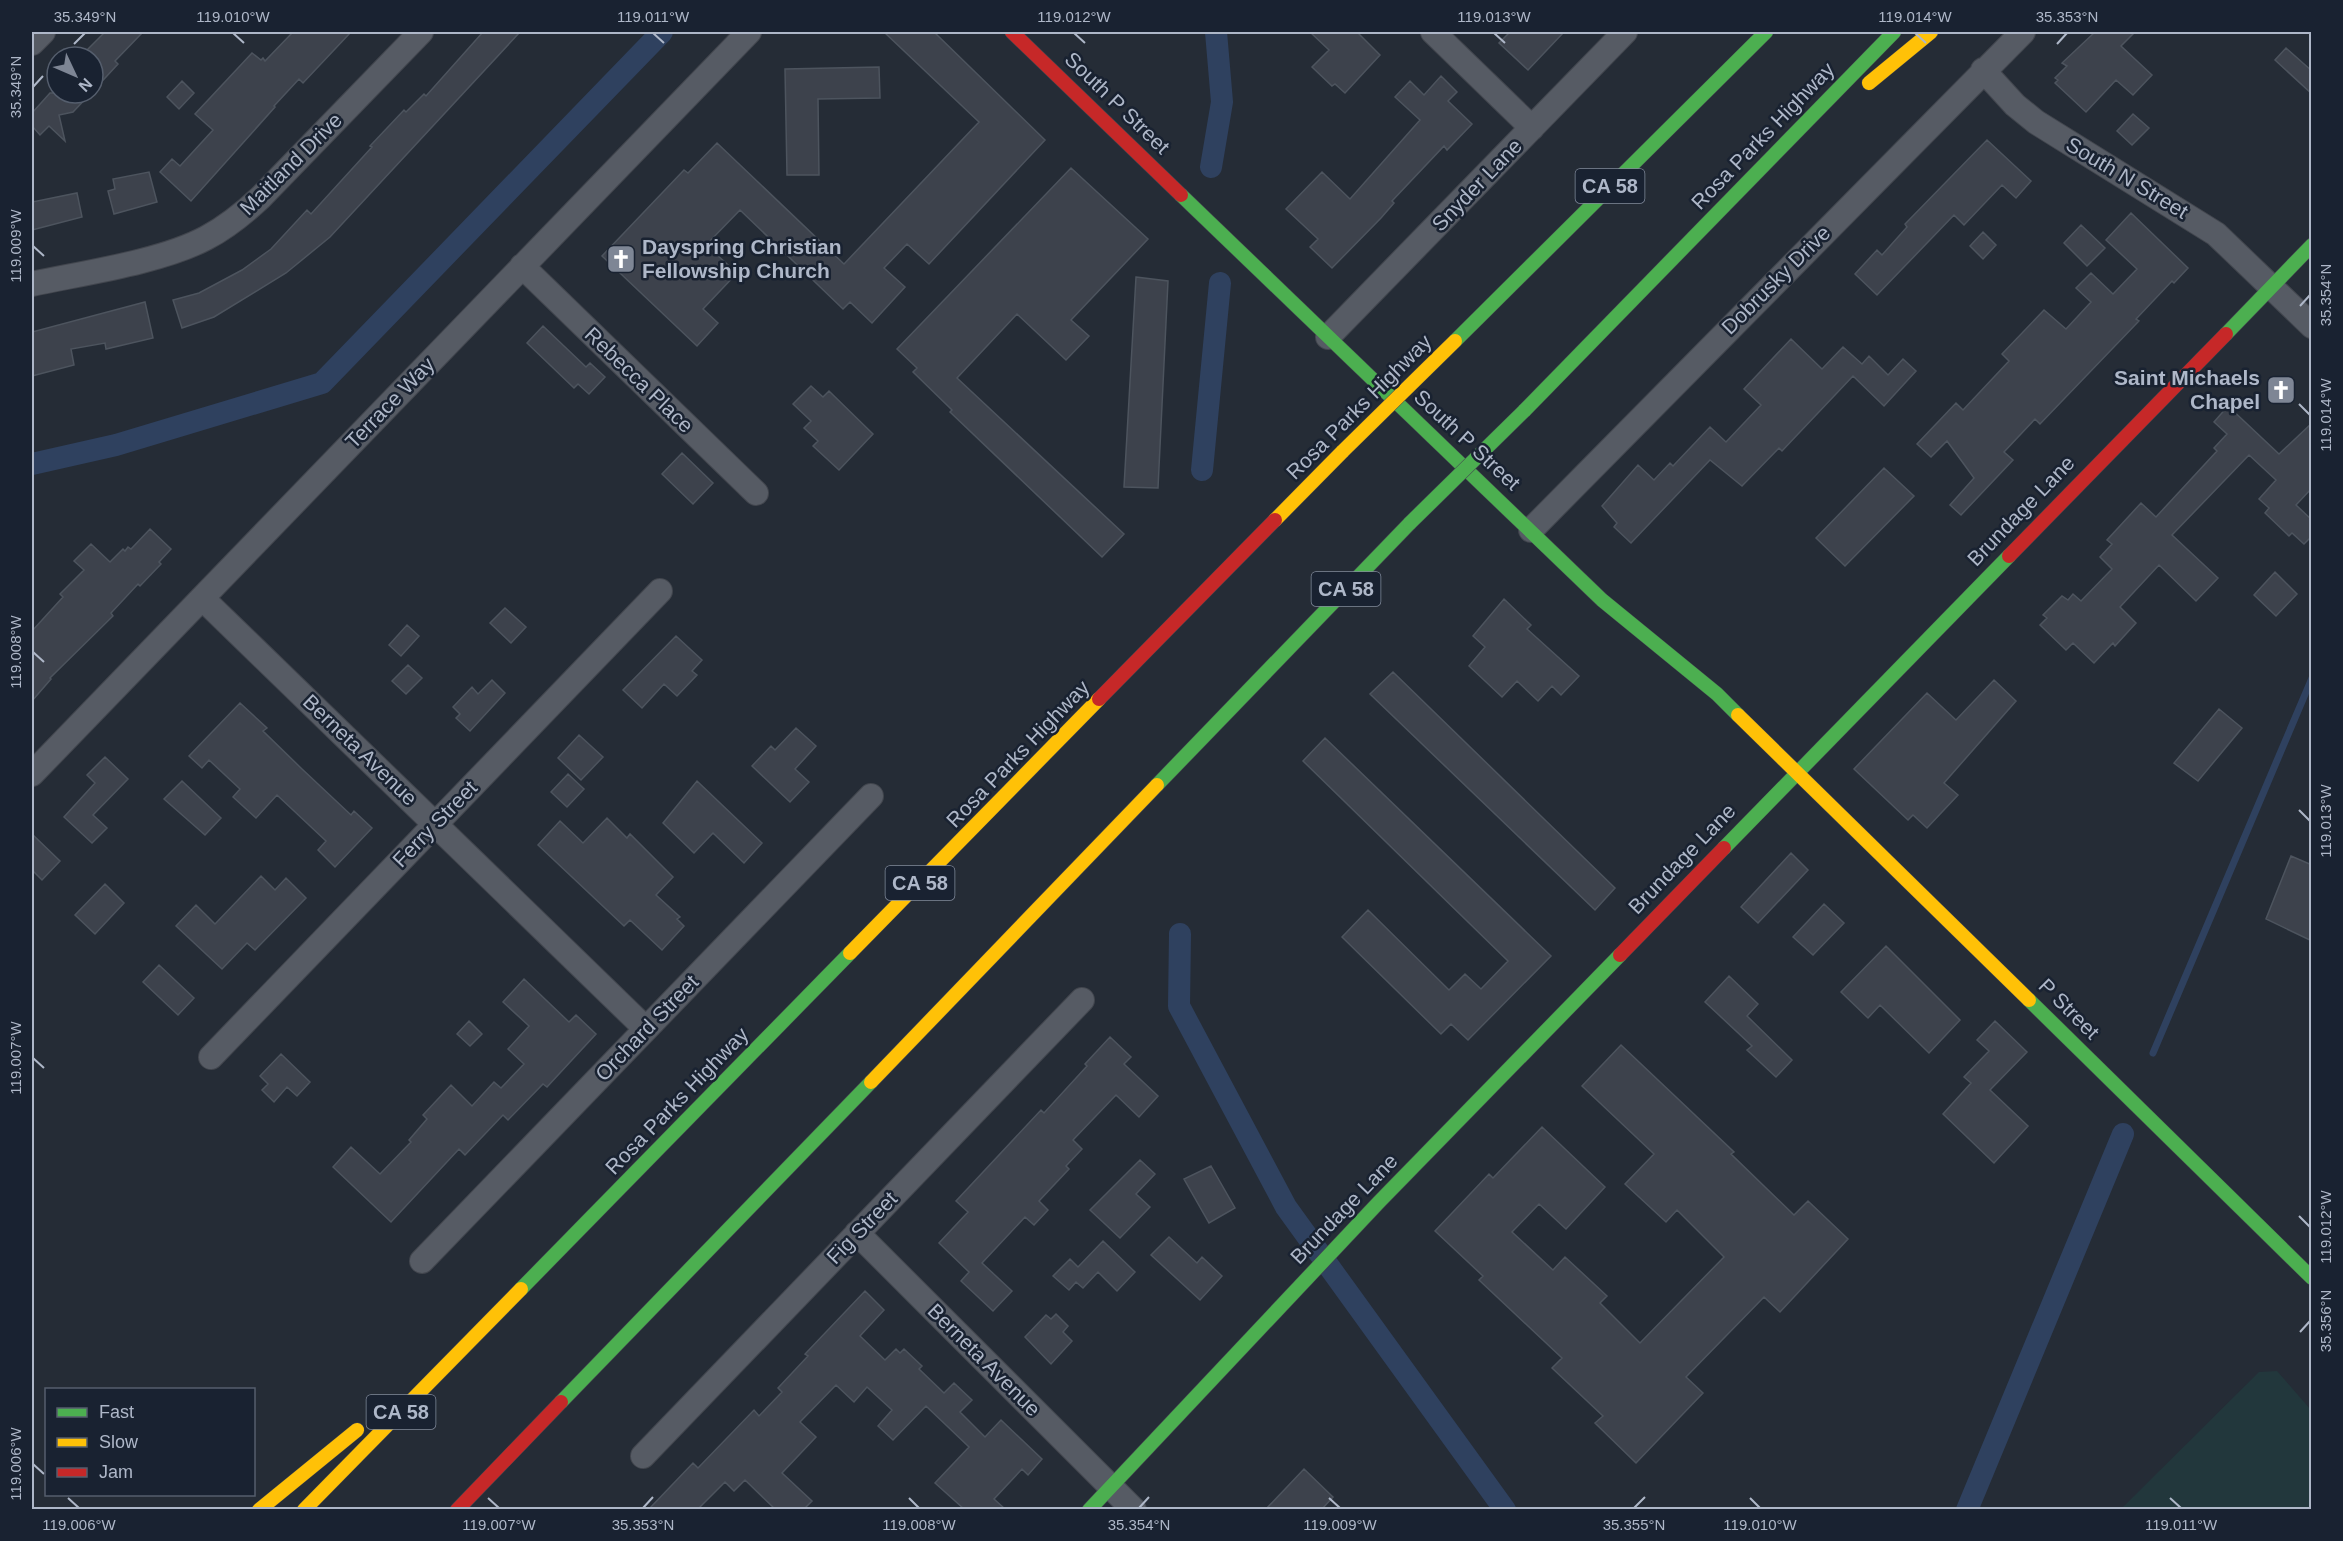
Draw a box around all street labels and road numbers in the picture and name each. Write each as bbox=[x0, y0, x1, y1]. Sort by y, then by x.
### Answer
street label: South P Street bbox=[1060, 47, 1174, 158]
street label: Rosa Parks Highway bbox=[1687, 57, 1839, 214]
street label: Maitland Drive bbox=[235, 108, 346, 219]
street label: South N Street bbox=[2062, 132, 2192, 223]
street label: Snyder Lane bbox=[1427, 134, 1526, 235]
road number: CA 58 bbox=[1576, 169, 1644, 203]
street label: Dobrusky Drive bbox=[1717, 221, 1835, 339]
street label: Rebecca Place bbox=[581, 322, 698, 437]
street label: Rosa Parks Highway bbox=[1282, 329, 1436, 484]
street label: Terrace Way bbox=[341, 352, 439, 453]
street label: South P Street bbox=[1410, 385, 1525, 495]
street label: Brundage Lane bbox=[1962, 451, 2079, 570]
road number: CA 58 bbox=[1312, 572, 1380, 606]
street label: Rosa Parks Highway bbox=[942, 675, 1094, 832]
street label: Berneta Avenue bbox=[299, 690, 422, 810]
street label: Ferry Street bbox=[388, 776, 482, 872]
street label: Brundage Lane bbox=[1623, 799, 1740, 918]
road number: CA 58 bbox=[886, 866, 954, 900]
street label: Orchard Street bbox=[591, 970, 703, 1085]
street label: P Street bbox=[2035, 974, 2104, 1044]
street label: Rosa Parks Highway bbox=[601, 1022, 753, 1179]
street label: Brundage Lane bbox=[1285, 1149, 1402, 1268]
street label: Fig Street bbox=[822, 1187, 902, 1268]
street label: Berneta Avenue bbox=[924, 1299, 1045, 1420]
road number: CA 58 bbox=[366, 1395, 436, 1429]

